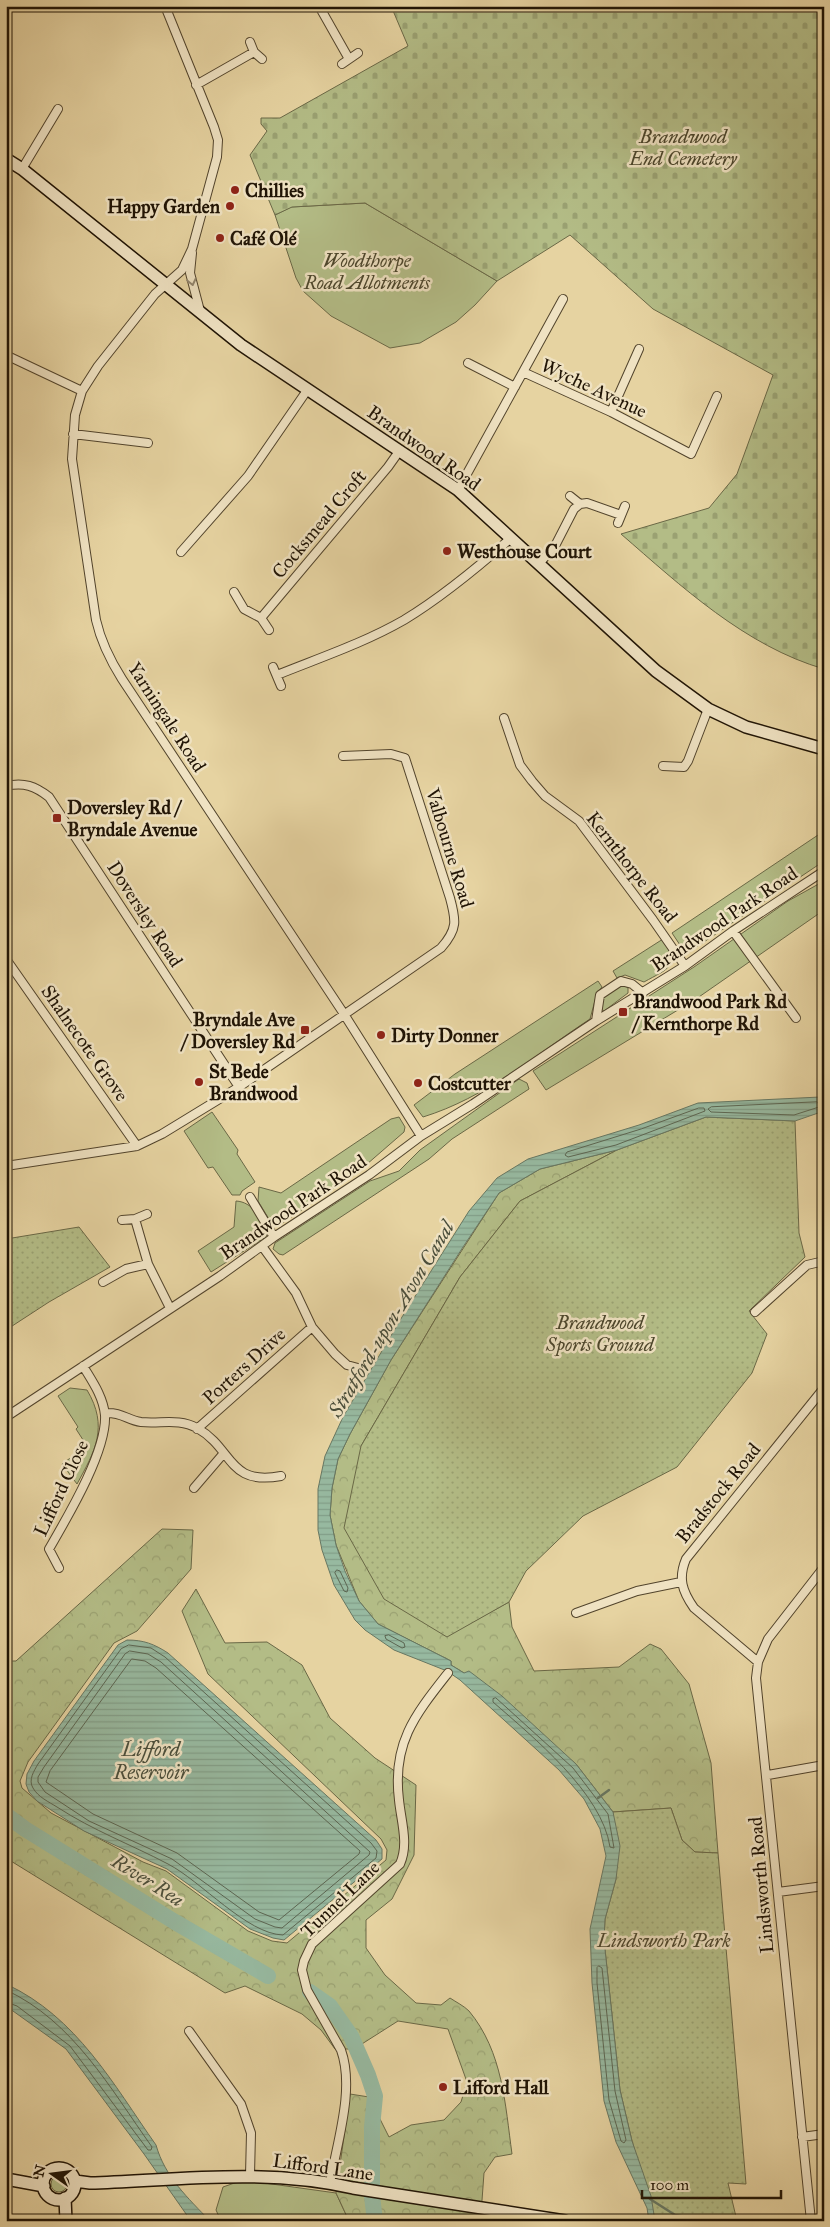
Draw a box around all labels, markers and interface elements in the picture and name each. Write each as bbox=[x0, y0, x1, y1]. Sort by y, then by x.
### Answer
park label: Brandwood End Cemetery bbox=[628, 125, 738, 170]
place label: Chillies bbox=[245, 179, 304, 202]
marker: Chillies bbox=[229, 184, 241, 196]
place label: Happy Garden bbox=[107, 195, 221, 219]
marker: Happy Garden bbox=[224, 200, 236, 212]
place label: Café Olé bbox=[230, 227, 298, 250]
marker: Café Olé bbox=[214, 232, 226, 244]
park label: Woodthorpe Road Allotments bbox=[303, 249, 431, 294]
one-way arrow bbox=[186, 278, 197, 287]
street label: Wyche Avenue bbox=[537, 353, 651, 423]
street label: Brandwood Road bbox=[363, 400, 486, 496]
street label: Cocksmead Croft bbox=[267, 465, 371, 583]
place label: Westhouse Court bbox=[457, 540, 592, 563]
marker: Westhouse Court bbox=[441, 545, 453, 557]
street label: Yarningale Road bbox=[122, 658, 211, 777]
street label: Valbourne Road bbox=[421, 784, 479, 911]
place label: Doversley Rd / Bryndale Avenue bbox=[67, 796, 198, 842]
street label: Kernthorpe Road bbox=[582, 807, 683, 927]
marker: Doversley Rd / Bryndale Avenue bbox=[51, 812, 63, 824]
street label: Doversley Road bbox=[102, 857, 188, 972]
street label: Brandwood Park Road bbox=[646, 861, 802, 977]
street label: Shalnecote Grove bbox=[36, 980, 134, 1106]
place label: Brandwood Park Rd / Kernthorpe Rd bbox=[631, 990, 787, 1036]
marker: Brandwood Park Rd / Kernthorpe Rd bbox=[617, 1006, 629, 1018]
place label: Bryndale Ave / Doversley Rd bbox=[180, 1008, 295, 1054]
marker: Bryndale Ave / Doversley Rd bbox=[299, 1024, 311, 1036]
place label: Dirty Donner bbox=[391, 1024, 499, 1048]
marker: Dirty Donner bbox=[375, 1029, 387, 1041]
place label: St Bede Brandwood bbox=[209, 1060, 298, 1105]
place label: Costcutter bbox=[428, 1072, 512, 1095]
marker: St Bede Brandwood bbox=[193, 1076, 205, 1088]
marker: Costcutter bbox=[412, 1077, 424, 1089]
street label: Brandwood Park Road bbox=[215, 1149, 371, 1265]
water label: Stratford-upon-Avon Canal bbox=[322, 1215, 461, 1423]
park label: Brandwood Sports Ground bbox=[545, 1311, 655, 1357]
street label: Porters Drive bbox=[198, 1323, 290, 1409]
street label: Lifford Close bbox=[29, 1436, 93, 1540]
street label: Bradstock Road bbox=[671, 1438, 766, 1548]
water label: Lifford Reservoir bbox=[113, 1737, 190, 1784]
street label: Lindsworth Road bbox=[744, 1815, 778, 1954]
water label: River Rea bbox=[107, 1848, 188, 1911]
street label: Tunnel Lane bbox=[296, 1856, 384, 1942]
park label: Lindsworth Park bbox=[596, 1929, 731, 1952]
place label: Lifford Hall bbox=[453, 2076, 550, 2099]
marker: Lifford Hall bbox=[437, 2081, 449, 2093]
street label: Lifford Lane bbox=[271, 2149, 375, 2185]
north arrow bbox=[28, 2150, 78, 2200]
text: N bbox=[30, 2163, 50, 2179]
scale bar bbox=[642, 2167, 781, 2199]
text: 100 m bbox=[650, 2176, 690, 2194]

